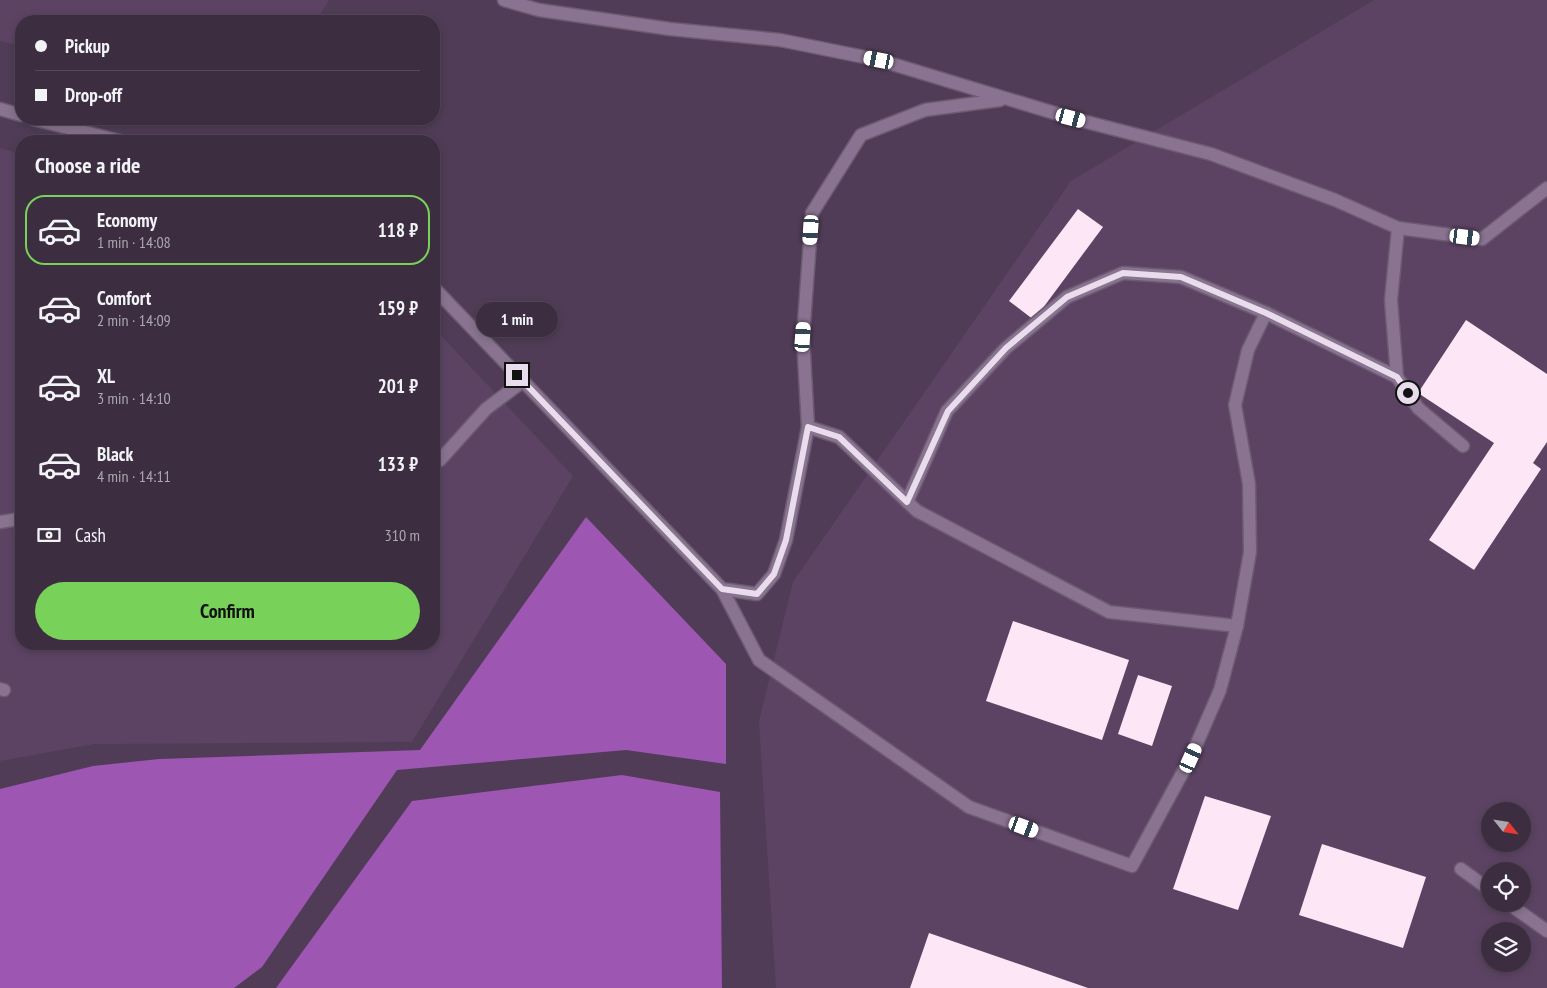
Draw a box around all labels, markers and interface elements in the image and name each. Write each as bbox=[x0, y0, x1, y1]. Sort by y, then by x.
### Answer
text: Pickup bbox=[65, 34, 110, 58]
car bbox=[862, 50, 895, 70]
text: Drop-off bbox=[65, 83, 122, 107]
car bbox=[1054, 107, 1087, 129]
text: Choose a ride bbox=[35, 151, 140, 179]
icon: car bbox=[37, 208, 82, 253]
text: Economy bbox=[97, 208, 157, 232]
car bbox=[802, 215, 819, 245]
text: 118 ₽ bbox=[378, 218, 418, 242]
car bbox=[1449, 228, 1480, 246]
text: 1 min · 14:08 bbox=[97, 232, 171, 252]
icon: car bbox=[37, 286, 82, 331]
text: Comfort bbox=[97, 286, 151, 310]
text: 159 ₽ bbox=[378, 296, 418, 320]
callout: 1 min bbox=[476, 302, 558, 338]
text: 1 min bbox=[501, 309, 533, 329]
text: 2 min · 14:09 bbox=[97, 310, 171, 330]
car bbox=[794, 322, 811, 352]
icon: car bbox=[37, 364, 82, 409]
text: XL bbox=[97, 364, 115, 388]
route end bbox=[506, 364, 528, 386]
text: 201 ₽ bbox=[378, 374, 418, 398]
route start bbox=[1397, 382, 1419, 404]
text: 3 min · 14:10 bbox=[97, 388, 171, 408]
icon: car bbox=[37, 442, 82, 487]
text: Black bbox=[97, 442, 133, 466]
text: 133 ₽ bbox=[378, 452, 418, 476]
text: 4 min · 14:11 bbox=[97, 466, 171, 486]
icon: cash bbox=[35, 521, 63, 549]
text: Cash bbox=[75, 523, 106, 547]
text: 310 m bbox=[385, 525, 420, 545]
button: Confirm bbox=[35, 582, 420, 640]
car bbox=[1178, 741, 1203, 775]
north arrow bbox=[1481, 802, 1531, 852]
map controls bbox=[1481, 802, 1531, 972]
car bbox=[1007, 815, 1040, 839]
button: locate bbox=[1481, 862, 1531, 912]
button: layers bbox=[1481, 922, 1531, 972]

